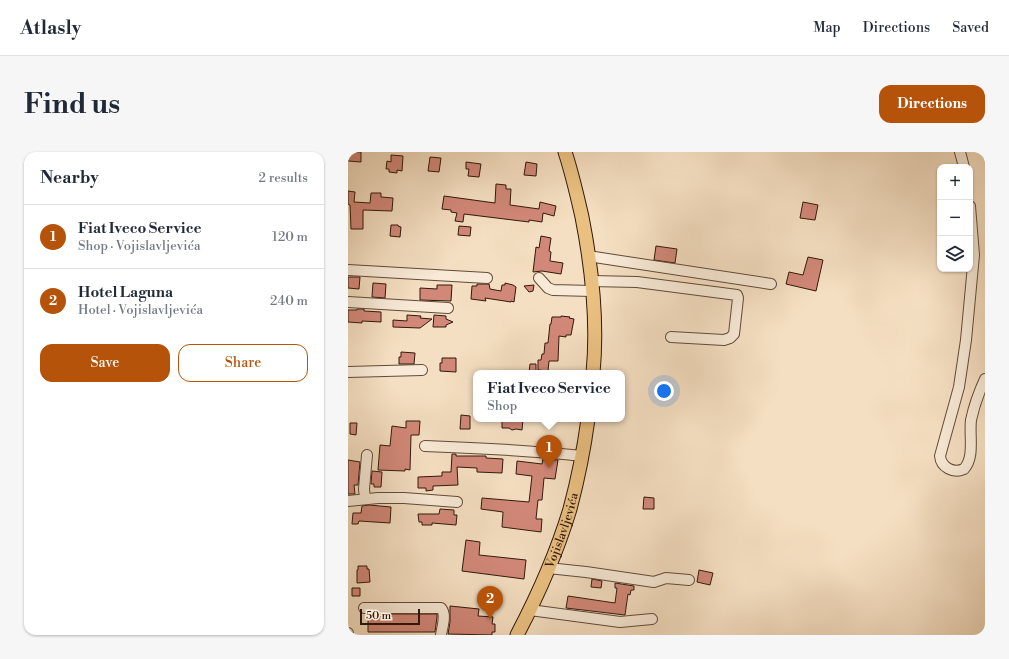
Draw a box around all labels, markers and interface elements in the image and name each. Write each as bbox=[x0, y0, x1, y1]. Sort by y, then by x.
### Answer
text: Atlasly bbox=[20, 16, 81, 40]
text: Map bbox=[813, 19, 841, 37]
text: Directions bbox=[863, 19, 930, 37]
text: Saved bbox=[952, 19, 989, 37]
button: Directions bbox=[879, 85, 985, 123]
text: Find us bbox=[24, 87, 120, 122]
map controls bbox=[937, 164, 973, 272]
button: + bbox=[937, 164, 973, 200]
text: Nearby bbox=[40, 167, 99, 189]
text: 2 results bbox=[259, 170, 308, 186]
button: − bbox=[937, 200, 973, 236]
text: Fiat Iveco Service bbox=[78, 219, 202, 238]
text: 1 bbox=[50, 229, 56, 245]
text: 120 m bbox=[272, 229, 308, 245]
button: layers bbox=[937, 236, 973, 272]
text: Shop · Vojislavljevića bbox=[78, 238, 201, 254]
text: Hotel Laguna bbox=[78, 283, 173, 302]
text: 2 bbox=[49, 293, 57, 309]
text: 240 m bbox=[270, 293, 308, 309]
text: Hotel · Vojislavljevića bbox=[78, 302, 203, 318]
button: Save bbox=[40, 344, 170, 382]
button: Share bbox=[178, 344, 308, 382]
popup bbox=[473, 370, 625, 422]
text: Fiat Iveco Service bbox=[487, 379, 611, 398]
your location bbox=[654, 381, 674, 401]
text: Shop bbox=[487, 398, 517, 414]
pin: 1 bbox=[536, 435, 562, 468]
street label: Vojislavljevića bbox=[542, 490, 582, 571]
pin: 2 bbox=[477, 586, 503, 619]
scale bar bbox=[360, 607, 420, 626]
text: 50 m bbox=[366, 609, 391, 623]

